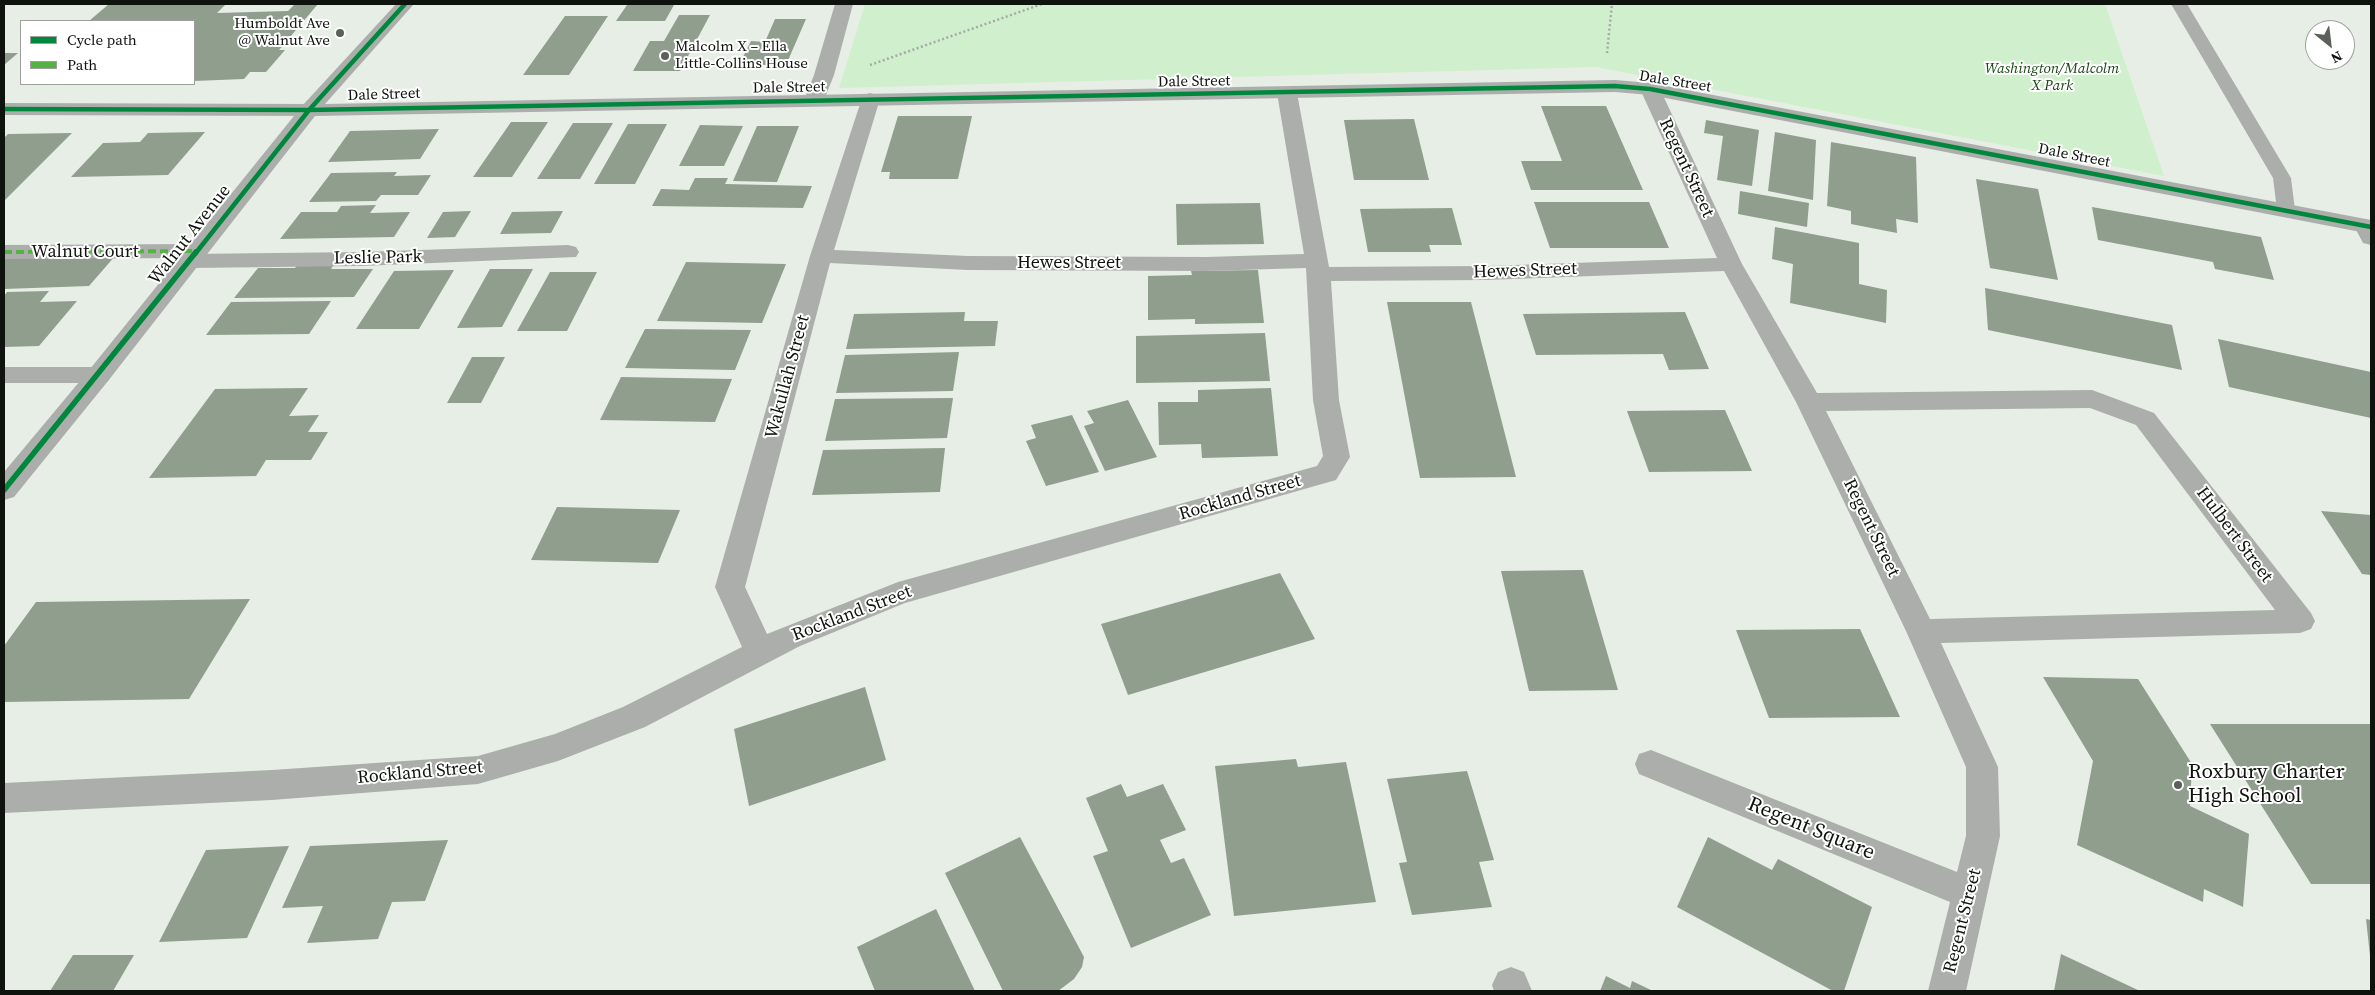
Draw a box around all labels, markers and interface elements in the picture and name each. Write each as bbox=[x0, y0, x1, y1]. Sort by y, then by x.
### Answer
place label: Humboldt Ave @ Walnut Ave bbox=[234, 15, 330, 50]
legend bbox=[20, 20, 195, 85]
north arrow bbox=[2305, 20, 2355, 70]
marker: Humboldt Ave @ Walnut Ave bbox=[334, 27, 346, 39]
text: Cycle path bbox=[67, 29, 137, 50]
place label: Malcolm X – Ella Little-Collins House bbox=[675, 38, 808, 73]
text: N bbox=[2327, 46, 2346, 68]
marker: Malcolm X – Ella Little-Collins House bbox=[659, 50, 671, 62]
text: Path bbox=[67, 54, 97, 75]
park label: Washington/Malcolm X Park bbox=[1985, 60, 2119, 95]
street label: Dale Street bbox=[1638, 67, 1712, 97]
street label: Dale Street bbox=[1158, 72, 1230, 92]
street label: Dale Street bbox=[753, 78, 825, 98]
street label: Dale Street bbox=[347, 85, 421, 105]
street label: Regent Street bbox=[1654, 115, 1718, 221]
street label: Dale Street bbox=[2037, 140, 2111, 172]
street label: Walnut Avenue bbox=[144, 181, 236, 289]
street label: Walnut Court bbox=[31, 241, 139, 263]
street label: Leslie Park bbox=[334, 246, 422, 270]
street label: Hewes Street bbox=[1017, 252, 1121, 274]
street label: Hewes Street bbox=[1473, 258, 1577, 284]
street label: Wakullah Street bbox=[761, 313, 815, 441]
street label: Rockland Street bbox=[1176, 470, 1304, 526]
street label: Regent Street bbox=[1838, 475, 1904, 581]
street label: Hulbert Street bbox=[2191, 483, 2277, 587]
street label: Rockland Street bbox=[789, 581, 915, 647]
street label: Rockland Street bbox=[356, 757, 484, 789]
place label: Roxbury Charter High School bbox=[2188, 760, 2345, 810]
marker: Roxbury Charter High School bbox=[2172, 779, 2184, 791]
street label: Regent Square bbox=[1744, 792, 1878, 866]
street label: Regent Street bbox=[1940, 867, 1986, 975]

